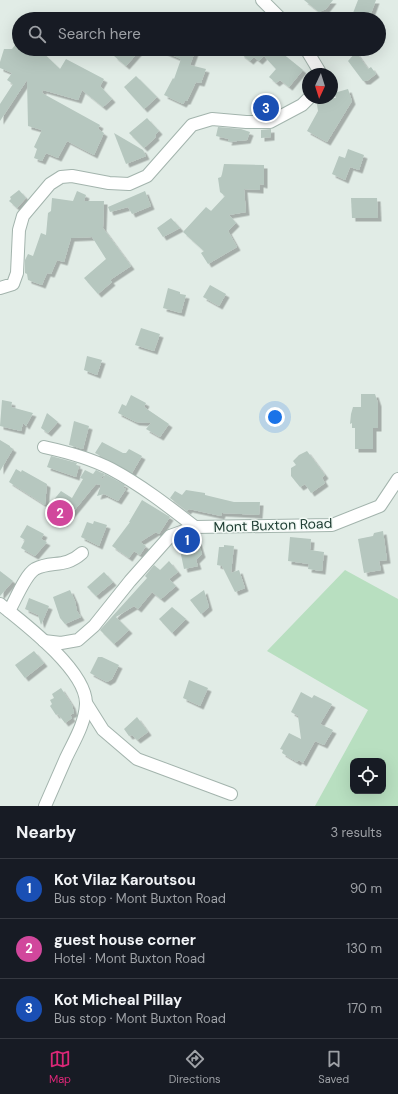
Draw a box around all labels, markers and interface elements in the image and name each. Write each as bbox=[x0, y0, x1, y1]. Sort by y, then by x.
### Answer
search box bbox=[12, 12, 386, 56]
icon: search bbox=[26, 23, 48, 45]
text: Search here bbox=[58, 24, 141, 44]
north arrow bbox=[302, 68, 338, 104]
pin: 3 bbox=[253, 93, 279, 123]
your location bbox=[265, 407, 285, 427]
pin: 2 bbox=[47, 498, 73, 528]
street label: Mont Buxton Road bbox=[213, 514, 333, 536]
pin: 1 bbox=[174, 525, 200, 555]
map controls bbox=[350, 758, 386, 794]
button: locate bbox=[350, 758, 386, 794]
text: Nearby bbox=[16, 821, 76, 843]
text: 3 results bbox=[330, 824, 382, 841]
text: Kot Vilaz Karoutsou bbox=[54, 870, 196, 890]
text: 1 bbox=[27, 880, 31, 897]
text: 90 m bbox=[350, 880, 382, 897]
text: Bus stop · Mont Buxton Road bbox=[54, 890, 226, 907]
text: guest house corner bbox=[54, 930, 196, 950]
text: 2 bbox=[25, 940, 33, 957]
text: 130 m bbox=[346, 940, 382, 957]
text: Hotel · Mont Buxton Road bbox=[54, 950, 205, 967]
text: Kot Micheal Pillay bbox=[54, 990, 182, 1010]
text: 3 bbox=[25, 1000, 33, 1017]
text: 170 m bbox=[347, 1000, 382, 1017]
text: Bus stop · Mont Buxton Road bbox=[54, 1010, 226, 1027]
tab: Map bbox=[49, 1048, 71, 1086]
tab: Directions bbox=[169, 1048, 221, 1086]
tab: Saved bbox=[318, 1048, 349, 1086]

